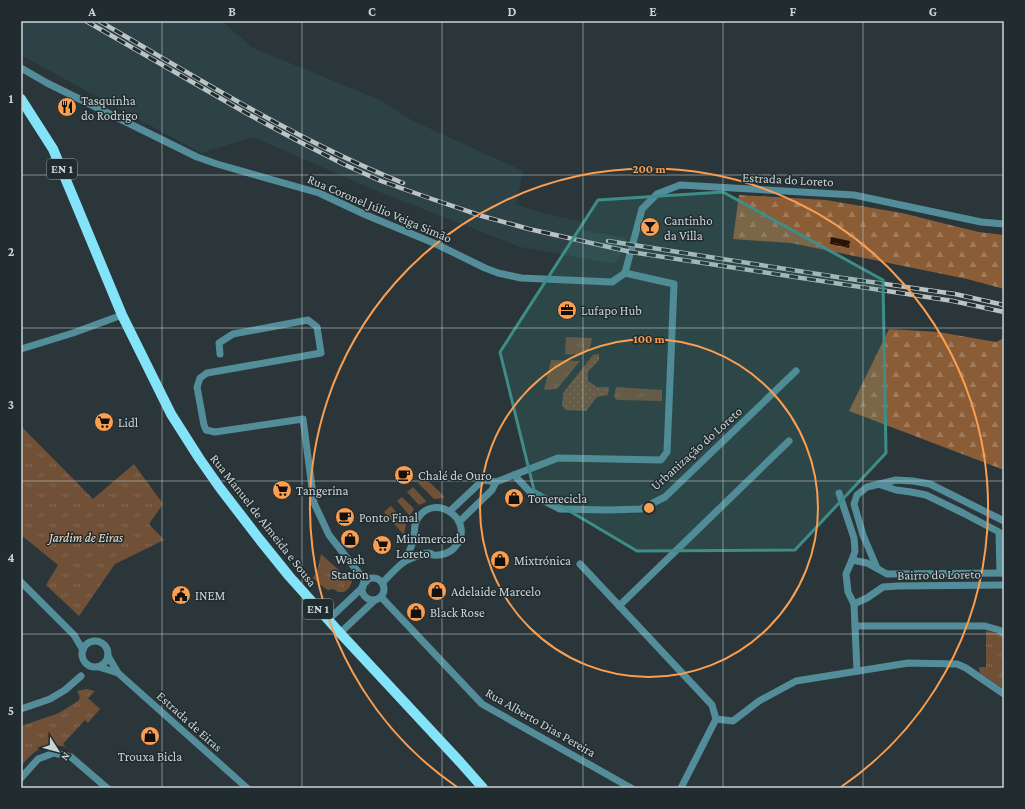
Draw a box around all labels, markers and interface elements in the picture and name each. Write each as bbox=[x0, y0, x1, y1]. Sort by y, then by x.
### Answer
text: A bbox=[87, 4, 96, 19]
text: B bbox=[228, 4, 236, 19]
text: C bbox=[368, 4, 376, 19]
text: D bbox=[508, 4, 517, 19]
text: E bbox=[649, 4, 657, 19]
text: F bbox=[790, 4, 797, 19]
text: G bbox=[929, 4, 937, 19]
text: 1 bbox=[9, 91, 14, 106]
place label: Tasquinha do Rodrigo bbox=[81, 93, 138, 123]
restaurant icon: Tasquinha do Rodrigo bbox=[56, 96, 78, 118]
road number: EN 1 bbox=[47, 159, 77, 179]
text: 200 m bbox=[632, 162, 666, 176]
street label: Estrada do Loreto bbox=[742, 170, 834, 189]
street label: Rua Coronel Júlio Veiga Simão bbox=[305, 171, 454, 246]
place label: Cantinho da Villa bbox=[664, 213, 713, 243]
bar icon: Cantinho da Villa bbox=[639, 216, 661, 238]
text: 2 bbox=[8, 244, 15, 259]
office icon: Lufapo Hub bbox=[556, 299, 578, 321]
place label: Lufapo Hub bbox=[581, 303, 642, 318]
text: 100 m bbox=[633, 332, 666, 346]
text: 3 bbox=[8, 397, 14, 412]
street label: Urbanização do Loreto bbox=[648, 404, 745, 493]
supermarket icon: Lidl bbox=[93, 411, 115, 433]
place label: Lidl bbox=[118, 415, 139, 430]
street label: Rua Manuel de Almeida e Sousa bbox=[207, 451, 320, 590]
cafe icon: Chalé de Ouro bbox=[393, 464, 415, 486]
place label: Chalé de Ouro bbox=[418, 468, 492, 483]
supermarket icon: Tangerina bbox=[271, 479, 293, 501]
place label: Tangerina bbox=[296, 483, 349, 498]
shop icon: Tonerecicla bbox=[503, 487, 525, 509]
place label: Tonerecicla bbox=[528, 491, 587, 506]
centre of rings bbox=[642, 501, 656, 515]
cafe icon: Ponto Final bbox=[334, 506, 356, 528]
place label: Ponto Final bbox=[359, 510, 419, 525]
shop icon: Wash Station bbox=[339, 528, 361, 550]
park label: Jardim de Eiras bbox=[47, 530, 123, 545]
place label: Minimercado Loreto bbox=[396, 531, 466, 561]
supermarket icon: Minimercado Loreto bbox=[371, 534, 393, 556]
shop icon: Mixtrónica bbox=[489, 549, 511, 571]
text: 4 bbox=[7, 550, 15, 565]
place label: Wash Station bbox=[331, 552, 369, 582]
place label: Mixtrónica bbox=[514, 553, 571, 568]
street label: Bairro do Loreto bbox=[897, 566, 981, 583]
shop icon: Adelaide Marcelo bbox=[426, 580, 448, 602]
public building icon: INEM bbox=[170, 584, 192, 606]
place label: Adelaide Marcelo bbox=[451, 584, 541, 599]
place label: INEM bbox=[195, 588, 226, 603]
road number: EN 1 bbox=[303, 599, 333, 619]
shop icon: Black Rose bbox=[405, 601, 427, 623]
place label: Black Rose bbox=[430, 605, 485, 620]
street label: Rua Alberto Dias Pereira bbox=[483, 685, 599, 760]
street label: Estrada de Eiras bbox=[154, 688, 226, 755]
text: 5 bbox=[8, 703, 14, 718]
shop icon: Trouxa Bicla bbox=[139, 725, 161, 747]
north arrow bbox=[38, 731, 78, 771]
place label: Trouxa Bicla bbox=[118, 749, 182, 764]
text: N bbox=[59, 750, 73, 764]

